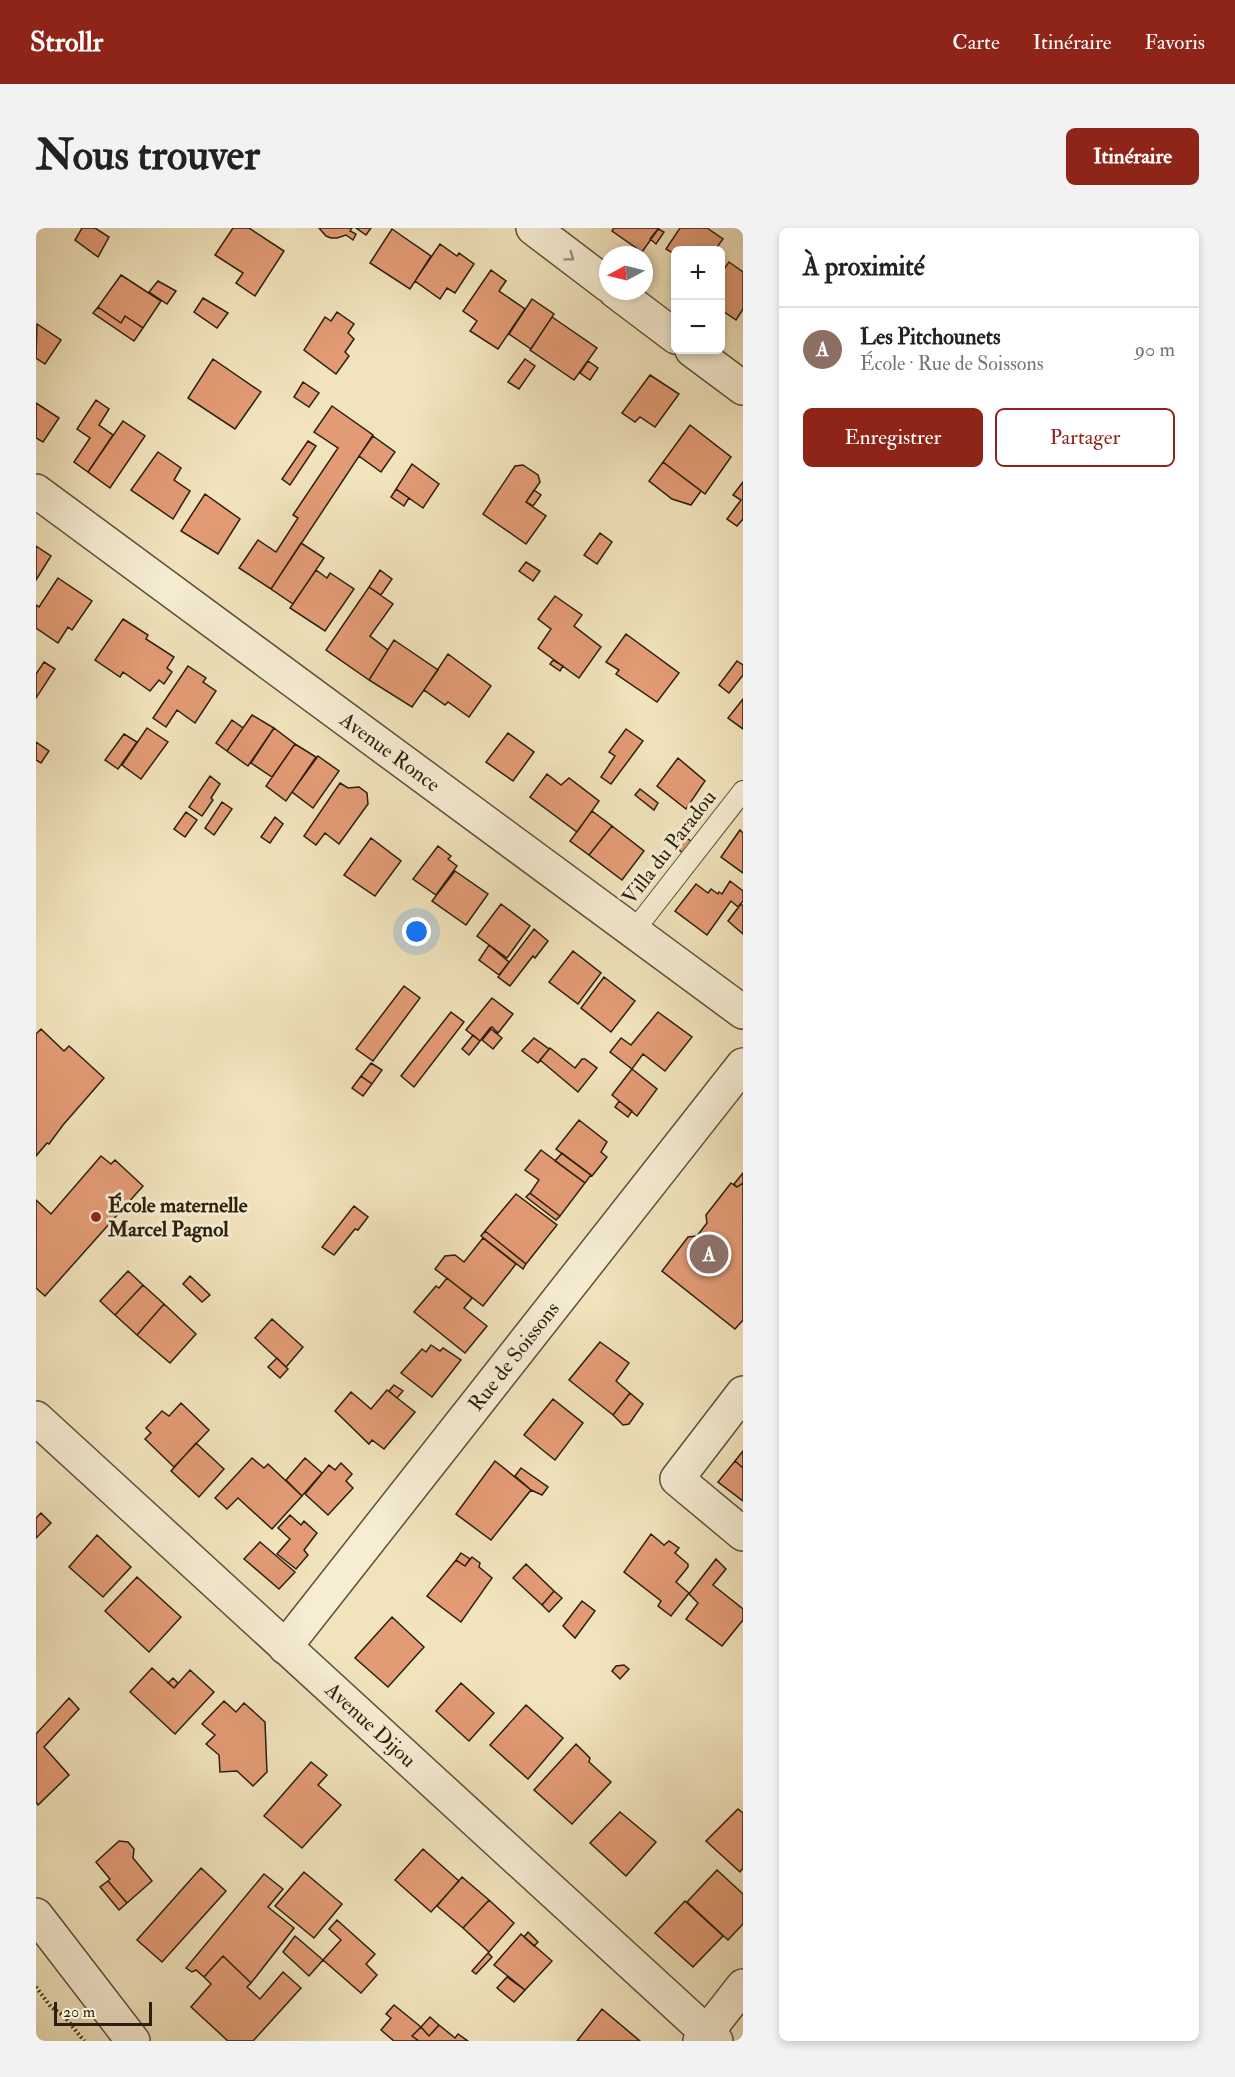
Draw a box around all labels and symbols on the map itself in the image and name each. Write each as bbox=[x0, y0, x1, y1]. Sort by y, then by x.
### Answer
north arrow bbox=[599, 246, 653, 300]
one-way arrow bbox=[564, 249, 575, 260]
street label: Avenue Ronce bbox=[334, 706, 446, 799]
street label: Villa du Paradou bbox=[616, 785, 723, 910]
your location bbox=[402, 917, 431, 946]
place label: École maternelle Marcel Pagnol bbox=[107, 1192, 248, 1243]
marker: École maternelle Marcel Pagnol bbox=[89, 1210, 103, 1224]
pin: A bbox=[690, 1232, 728, 1276]
street label: Rue de Soissons bbox=[463, 1296, 566, 1417]
street label: Avenue Dijou bbox=[319, 1676, 422, 1774]
scale bar bbox=[54, 1999, 152, 2026]

